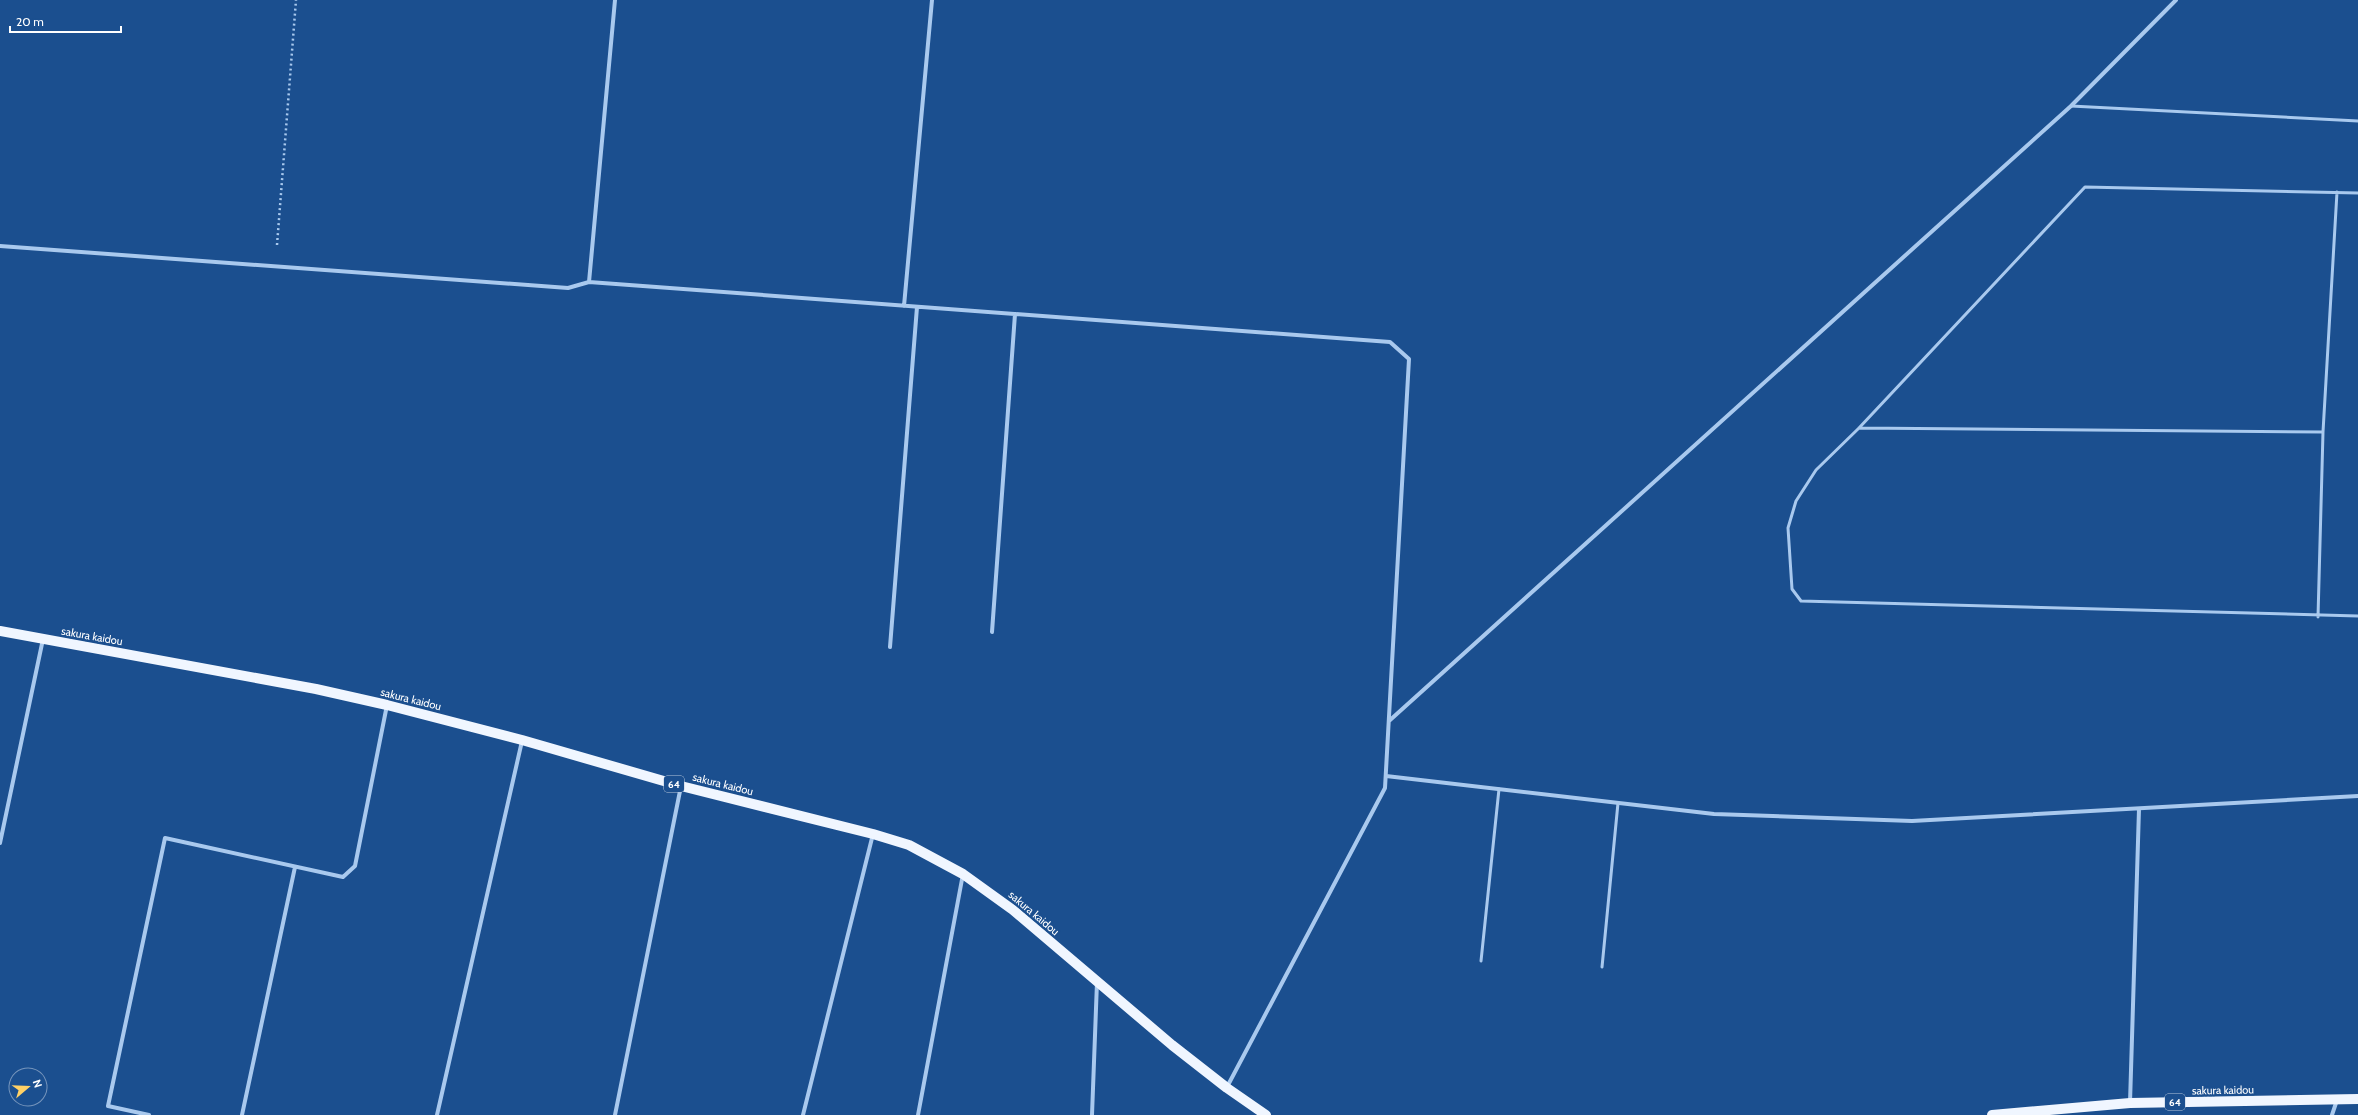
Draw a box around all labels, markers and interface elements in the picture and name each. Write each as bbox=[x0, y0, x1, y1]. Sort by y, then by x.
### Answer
scale bar bbox=[10, 8, 121, 34]
text: 20 m bbox=[16, 14, 44, 29]
street label: sakura kaidou bbox=[60, 624, 124, 648]
street label: sakura kaidou bbox=[379, 685, 443, 713]
street label: sakura kaidou bbox=[691, 770, 755, 798]
road number: 64 bbox=[664, 776, 684, 792]
street label: sakura kaidou bbox=[1006, 888, 1062, 938]
north arrow bbox=[8, 1067, 48, 1107]
text: N bbox=[30, 1078, 45, 1090]
street label: sakura kaidou bbox=[2192, 1082, 2254, 1098]
road number: 64 bbox=[2165, 1094, 2185, 1110]

